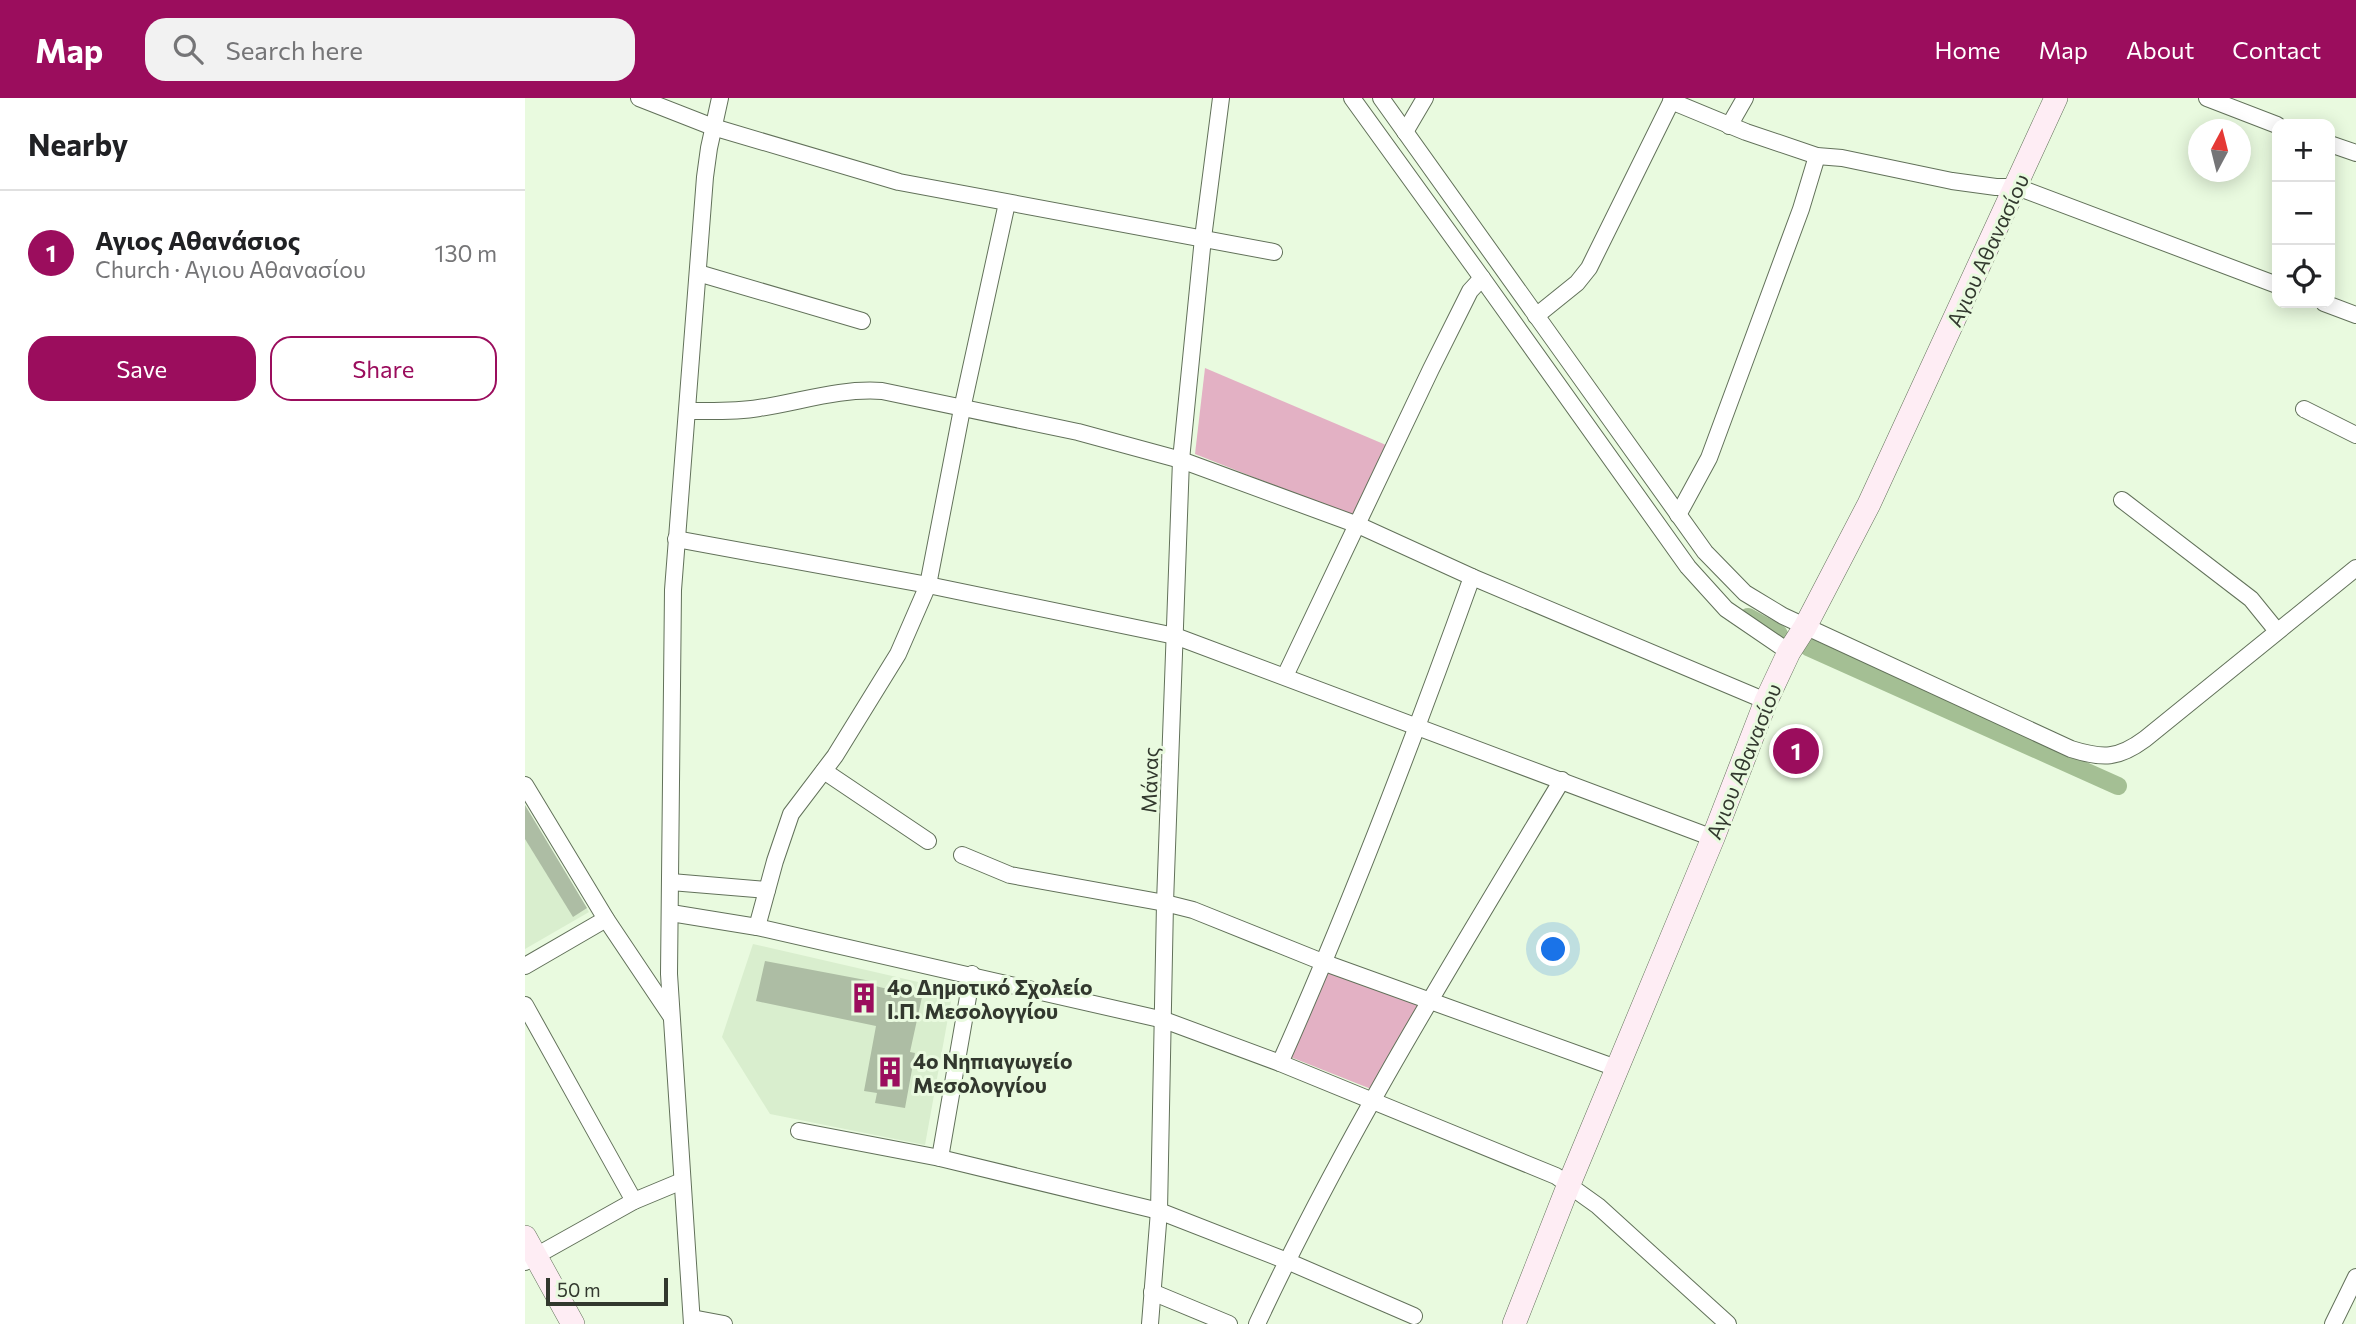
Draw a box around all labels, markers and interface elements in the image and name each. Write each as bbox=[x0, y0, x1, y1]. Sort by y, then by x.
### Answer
search box bbox=[145, 18, 635, 81]
text: Map bbox=[35, 29, 103, 70]
icon: search bbox=[169, 30, 207, 68]
text: Search here bbox=[225, 34, 363, 65]
text: Home bbox=[1935, 35, 2001, 64]
text: Map bbox=[2039, 35, 2088, 64]
text: About bbox=[2126, 35, 2194, 64]
text: Contact bbox=[2232, 35, 2321, 64]
north arrow bbox=[2188, 119, 2251, 182]
map controls bbox=[2272, 119, 2335, 308]
button: + bbox=[2272, 119, 2335, 182]
text: Nearby bbox=[28, 125, 128, 162]
street label: Αγιου Αθανασίου bbox=[1941, 170, 2033, 330]
button: − bbox=[2272, 182, 2335, 245]
text: Αγιος Αθανάσιος bbox=[95, 224, 300, 255]
text: 1 bbox=[46, 239, 56, 267]
text: 130 m bbox=[435, 239, 497, 267]
button: locate bbox=[2272, 245, 2335, 308]
text: Church · Αγιου Αθανασίου bbox=[95, 255, 366, 283]
button: Save bbox=[28, 336, 256, 401]
button: Share bbox=[270, 336, 497, 401]
street label: Αγιου Αθανασίου bbox=[1700, 679, 1786, 843]
pin: 1 bbox=[1773, 725, 1819, 777]
street label: Μάνας bbox=[1135, 746, 1163, 814]
your location bbox=[1536, 932, 1570, 966]
place label: 4ο Δημοτικό Σχολείο Ι.Π. Μεσολογγίου bbox=[887, 974, 1093, 1023]
building icon: 4ο Δημοτικό Σχολείο Ι.Π. Μεσολογγίου bbox=[847, 981, 881, 1015]
place label: 4ο Νηπιαγωγείο Μεσολογγίου bbox=[913, 1048, 1072, 1097]
building icon: 4ο Νηπιαγωγείο Μεσολογγίου bbox=[873, 1055, 907, 1089]
scale bar bbox=[546, 1275, 669, 1307]
text: 50 m bbox=[557, 1278, 601, 1301]

